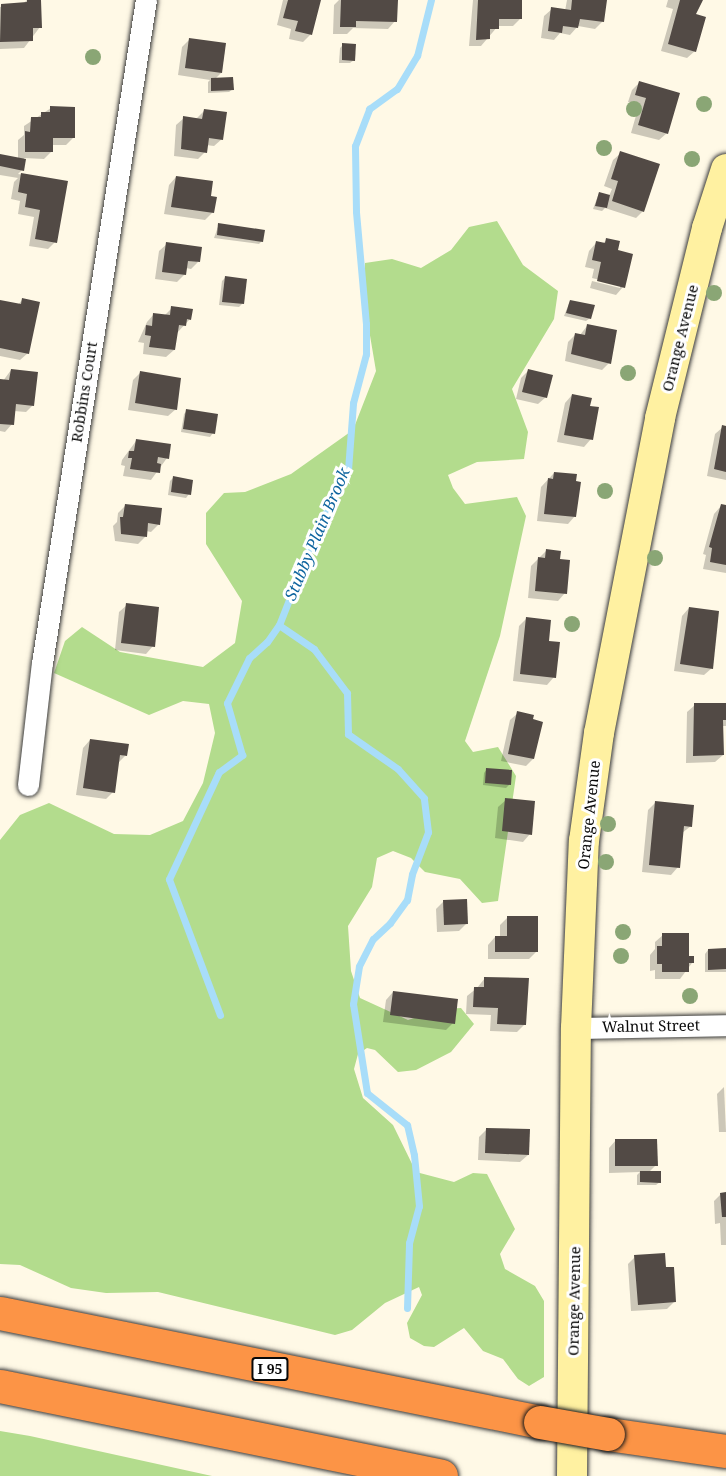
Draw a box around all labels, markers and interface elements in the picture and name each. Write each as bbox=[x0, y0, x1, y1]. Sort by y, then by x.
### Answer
street label: Orange Avenue bbox=[658, 283, 702, 393]
street label: Robbins Court bbox=[67, 340, 101, 444]
water label: Stubby Plain Brook bbox=[280, 465, 354, 603]
street label: Orange Avenue bbox=[574, 760, 604, 870]
street label: Walnut Street bbox=[602, 1016, 700, 1036]
street label: Orange Avenue bbox=[564, 1246, 584, 1356]
road number: I 95 bbox=[250, 1358, 290, 1380]

